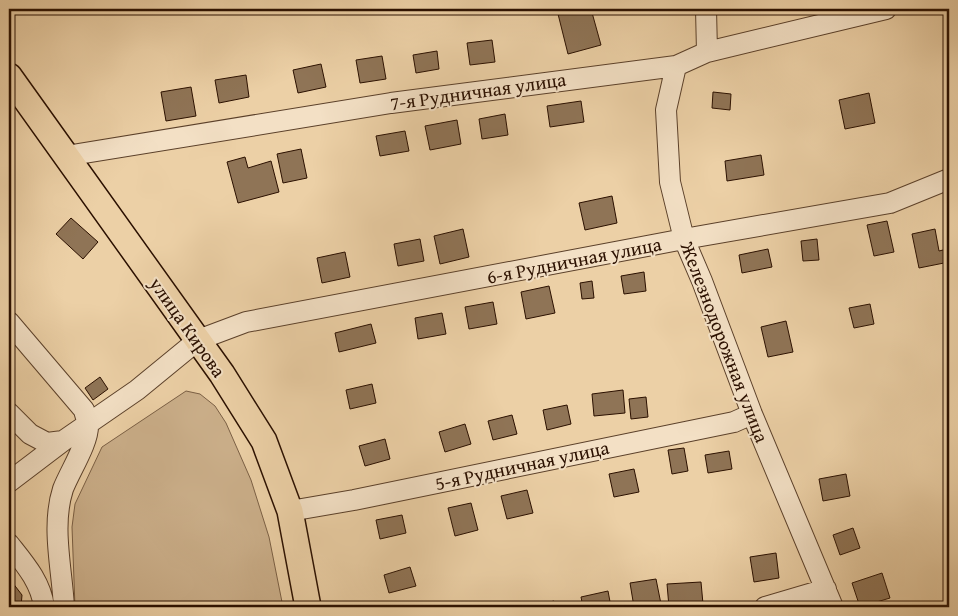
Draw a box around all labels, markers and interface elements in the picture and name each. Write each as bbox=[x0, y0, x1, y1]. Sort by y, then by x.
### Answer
street label: 7-я Рудничная улица bbox=[388, 65, 568, 117]
street label: 6-я Рудничная улица bbox=[484, 229, 664, 291]
street label: Железнодорожная улица bbox=[673, 237, 776, 447]
street label: улица Кирова bbox=[142, 270, 233, 383]
street label: 5-я Рудничная улица bbox=[432, 433, 612, 497]

